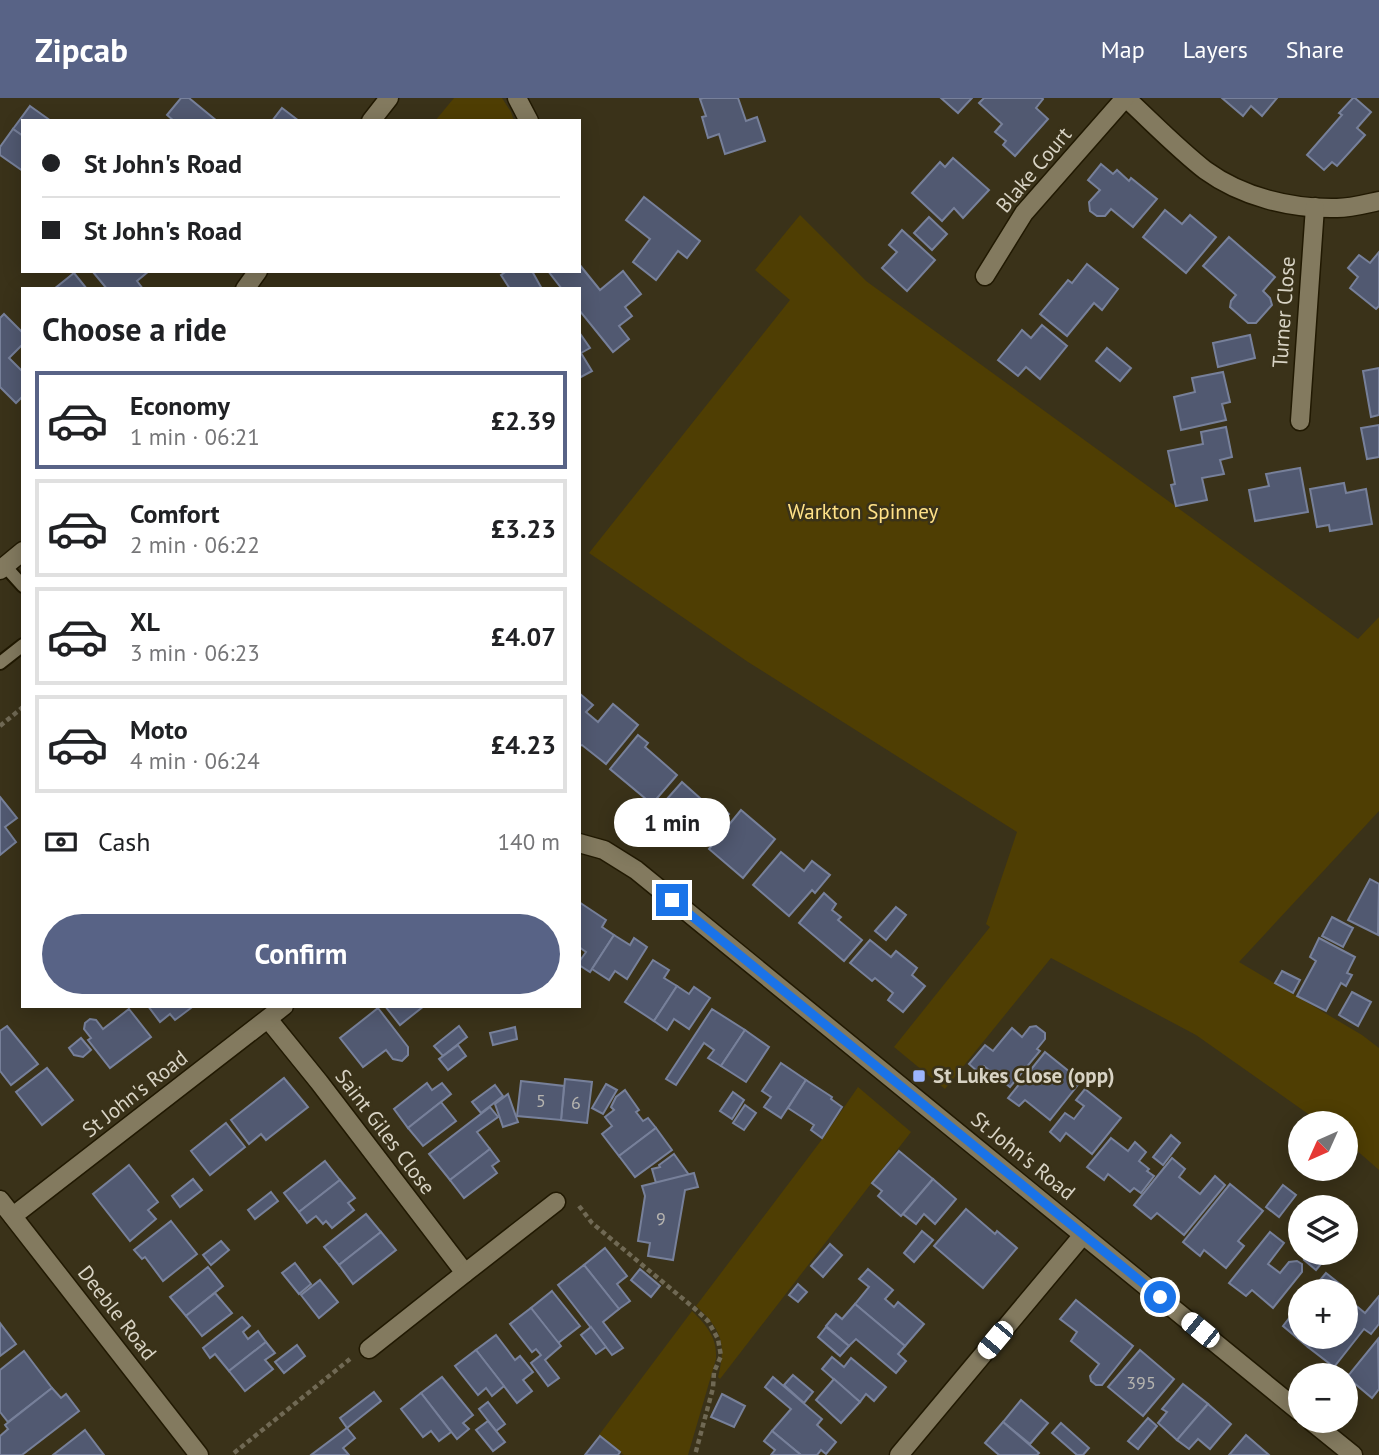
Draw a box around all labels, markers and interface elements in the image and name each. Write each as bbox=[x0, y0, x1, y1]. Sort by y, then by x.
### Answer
text: Zipcab bbox=[35, 28, 128, 71]
text: Map bbox=[1101, 34, 1145, 65]
text: Layers bbox=[1183, 34, 1248, 65]
text: Share bbox=[1286, 34, 1344, 65]
street label: Blake Court bbox=[990, 121, 1077, 218]
text: St John's Road bbox=[84, 147, 242, 180]
text: St John's Road bbox=[84, 214, 242, 247]
street label: Turner Close bbox=[1266, 255, 1301, 369]
text: Choose a ride bbox=[42, 308, 227, 350]
icon: car bbox=[46, 389, 109, 452]
text: Economy bbox=[130, 389, 230, 422]
text: £2.39 bbox=[491, 404, 556, 437]
text: 1 min · 06:21 bbox=[130, 422, 260, 451]
icon: car bbox=[46, 497, 109, 560]
text: Comfort bbox=[130, 497, 220, 530]
park label: Warkton Spinney bbox=[788, 498, 938, 525]
text: £3.23 bbox=[491, 512, 556, 545]
text: 2 min · 06:22 bbox=[130, 530, 260, 559]
icon: car bbox=[46, 605, 109, 668]
text: XL bbox=[130, 605, 160, 638]
text: £4.07 bbox=[491, 620, 556, 653]
text: 3 min · 06:23 bbox=[130, 638, 260, 667]
icon: car bbox=[46, 713, 109, 776]
text: Moto bbox=[130, 713, 188, 746]
text: £4.23 bbox=[491, 728, 556, 761]
text: 4 min · 06:24 bbox=[130, 746, 260, 775]
callout: 1 min bbox=[614, 798, 730, 848]
text: 1 min bbox=[644, 808, 700, 837]
icon: cash bbox=[42, 823, 80, 861]
text: Cash bbox=[98, 825, 150, 858]
text: 140 m bbox=[498, 827, 560, 856]
route end bbox=[656, 884, 688, 916]
button: Confirm bbox=[42, 914, 560, 994]
street label: St John's Road bbox=[77, 1044, 193, 1143]
place label: St Lukes Close (opp) bbox=[933, 1062, 1115, 1089]
street label: Saint Giles Close bbox=[329, 1064, 441, 1200]
marker: St Lukes Close (opp) bbox=[911, 1068, 927, 1084]
house number: 5 bbox=[536, 1089, 546, 1112]
house number: 6 bbox=[571, 1091, 581, 1114]
street label: St John's Road bbox=[966, 1105, 1081, 1206]
north arrow bbox=[1288, 1111, 1358, 1181]
map controls bbox=[1288, 1111, 1358, 1433]
button: layers bbox=[1288, 1195, 1358, 1265]
house number: 9 bbox=[656, 1207, 666, 1230]
street label: Deeble Road bbox=[72, 1260, 163, 1366]
button: + bbox=[1288, 1279, 1358, 1349]
route start bbox=[1144, 1281, 1176, 1313]
car bbox=[1178, 1309, 1223, 1351]
car bbox=[974, 1317, 1017, 1363]
button: − bbox=[1288, 1363, 1358, 1433]
house number: 395 bbox=[1126, 1371, 1156, 1394]

